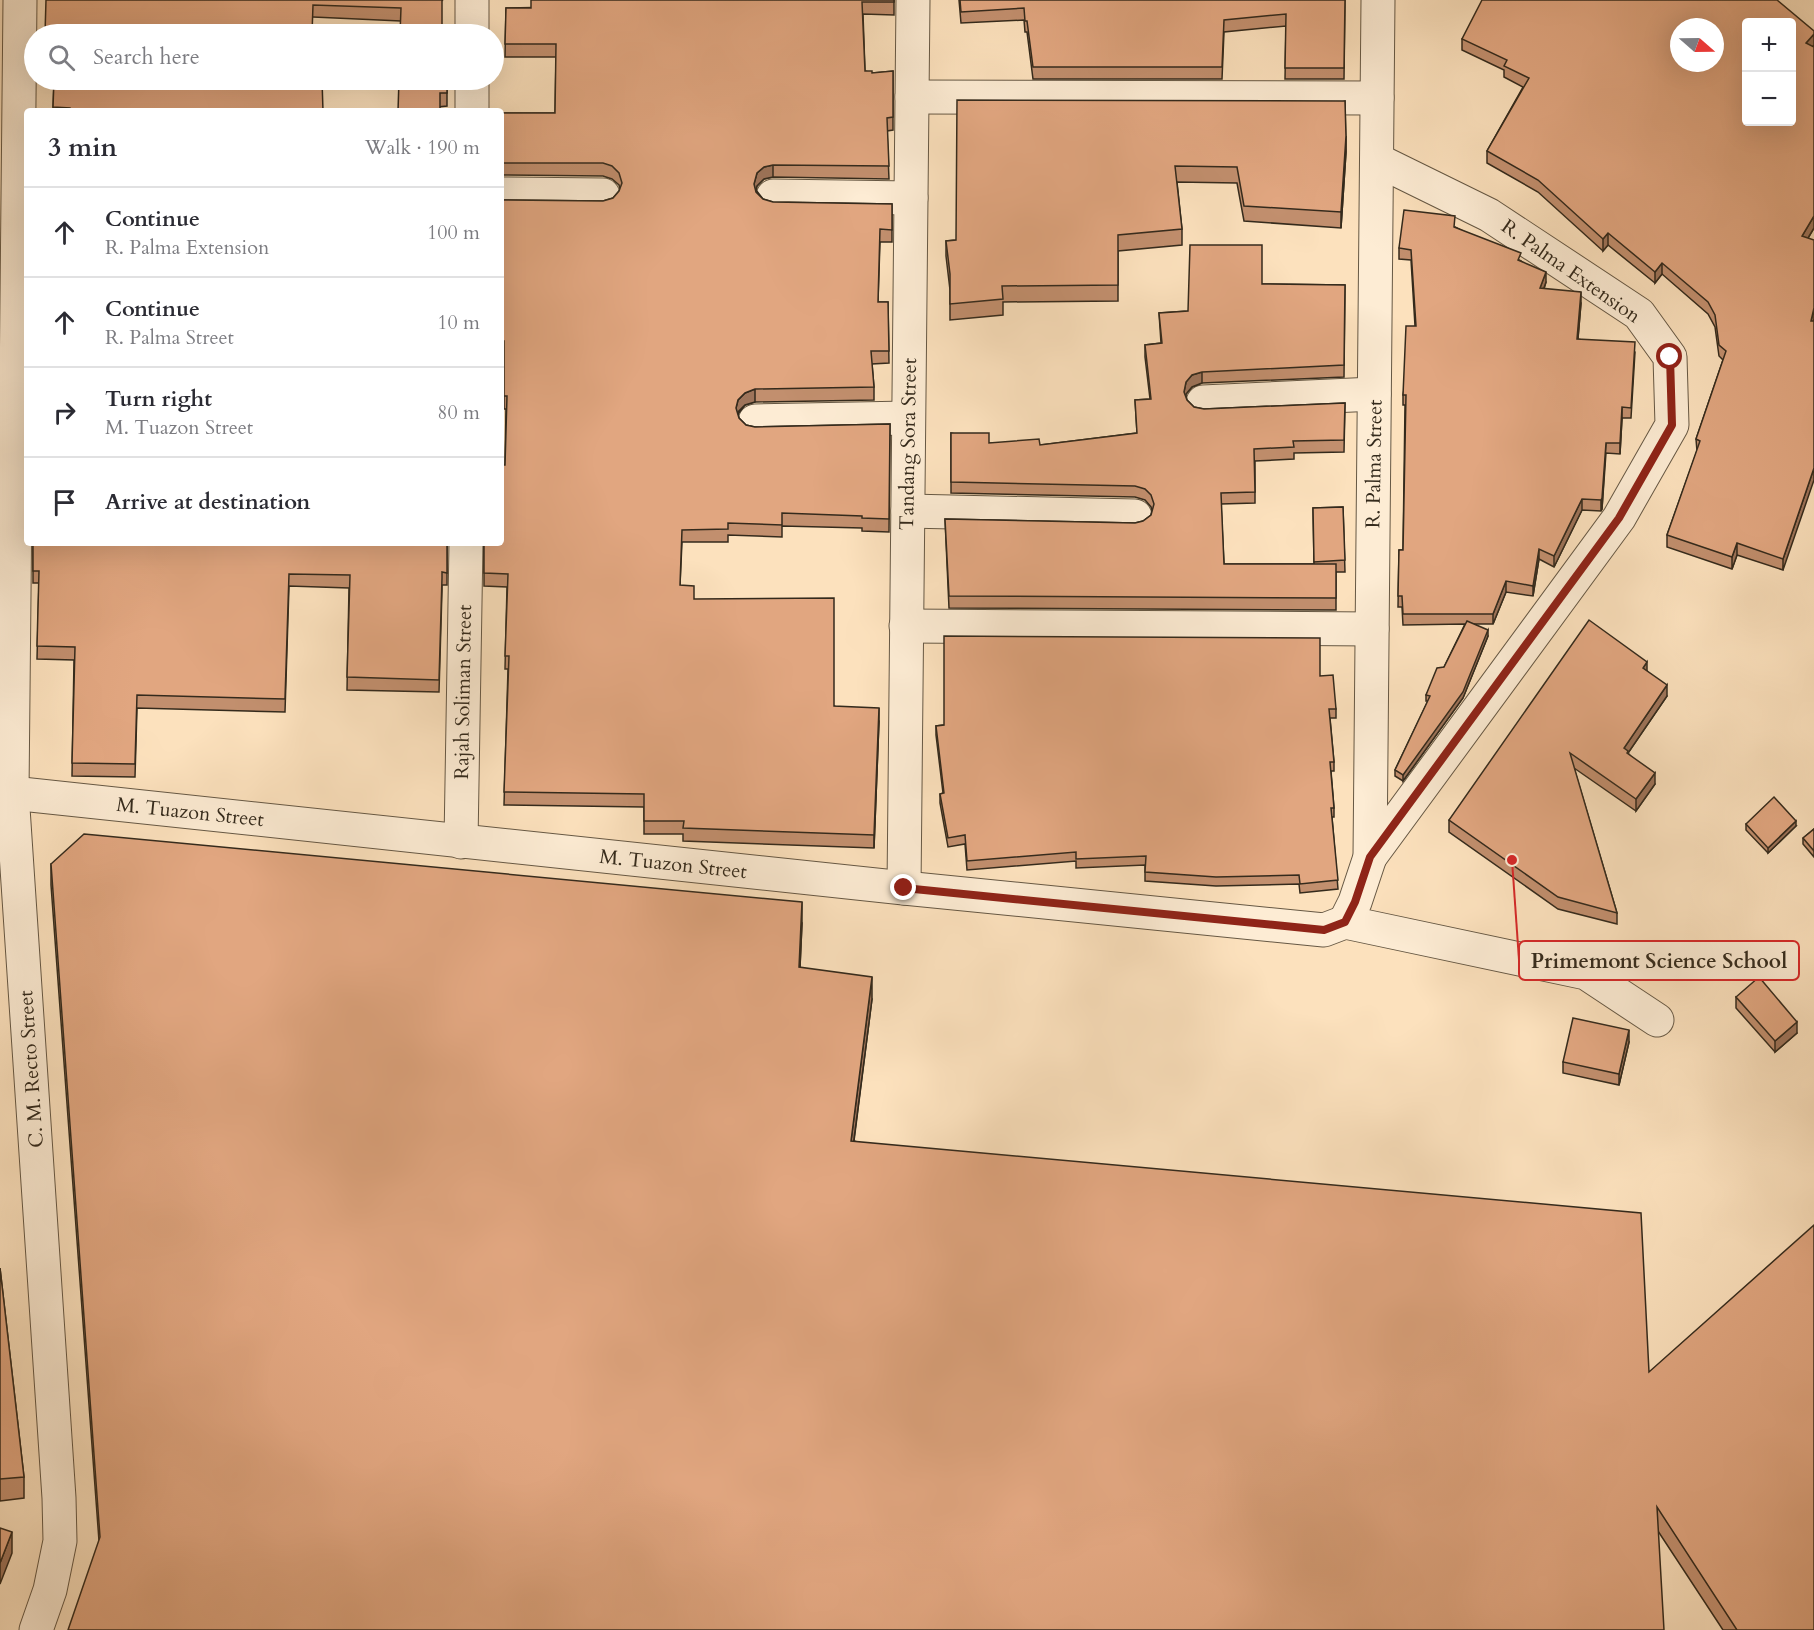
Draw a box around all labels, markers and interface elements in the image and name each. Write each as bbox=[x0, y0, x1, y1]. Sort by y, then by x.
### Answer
north arrow bbox=[1670, 18, 1724, 72]
map controls bbox=[1742, 18, 1796, 126]
button: + bbox=[1742, 18, 1796, 72]
search box bbox=[24, 24, 504, 90]
icon: search bbox=[45, 41, 78, 74]
text: Search here bbox=[93, 42, 200, 72]
button: − bbox=[1742, 72, 1796, 126]
text: 3 min bbox=[48, 130, 117, 165]
text: Walk · 190 m bbox=[365, 134, 480, 161]
text: Continue bbox=[105, 204, 200, 234]
street label: R. Palma Extension bbox=[1496, 213, 1647, 330]
icon: ahead bbox=[48, 216, 81, 249]
text: 100 m bbox=[427, 219, 480, 246]
text: R. Palma Extension bbox=[105, 234, 269, 261]
text: Continue bbox=[105, 294, 200, 324]
icon: ahead bbox=[48, 306, 81, 339]
text: 10 m bbox=[437, 309, 480, 336]
text: R. Palma Street bbox=[105, 324, 234, 351]
route start bbox=[1656, 343, 1682, 369]
street label: Tandang Sora Street bbox=[893, 357, 923, 530]
text: Turn right bbox=[105, 384, 212, 414]
icon: right bbox=[48, 396, 81, 429]
text: 80 m bbox=[437, 399, 480, 426]
street label: R. Palma Street bbox=[1359, 399, 1389, 529]
text: M. Tuazon Street bbox=[105, 414, 253, 441]
icon: arrive bbox=[48, 486, 81, 519]
text: Arrive at destination bbox=[105, 487, 310, 517]
street label: Rajah Soliman Street bbox=[448, 604, 478, 780]
street label: M. Tuazon Street bbox=[115, 791, 266, 833]
street label: M. Tuazon Street bbox=[598, 843, 749, 885]
route end bbox=[890, 874, 916, 900]
callout: Primemont Science School bbox=[1519, 941, 1799, 980]
text: Primemont Science School bbox=[1531, 947, 1787, 976]
street label: C. M. Recto Street bbox=[12, 989, 50, 1149]

